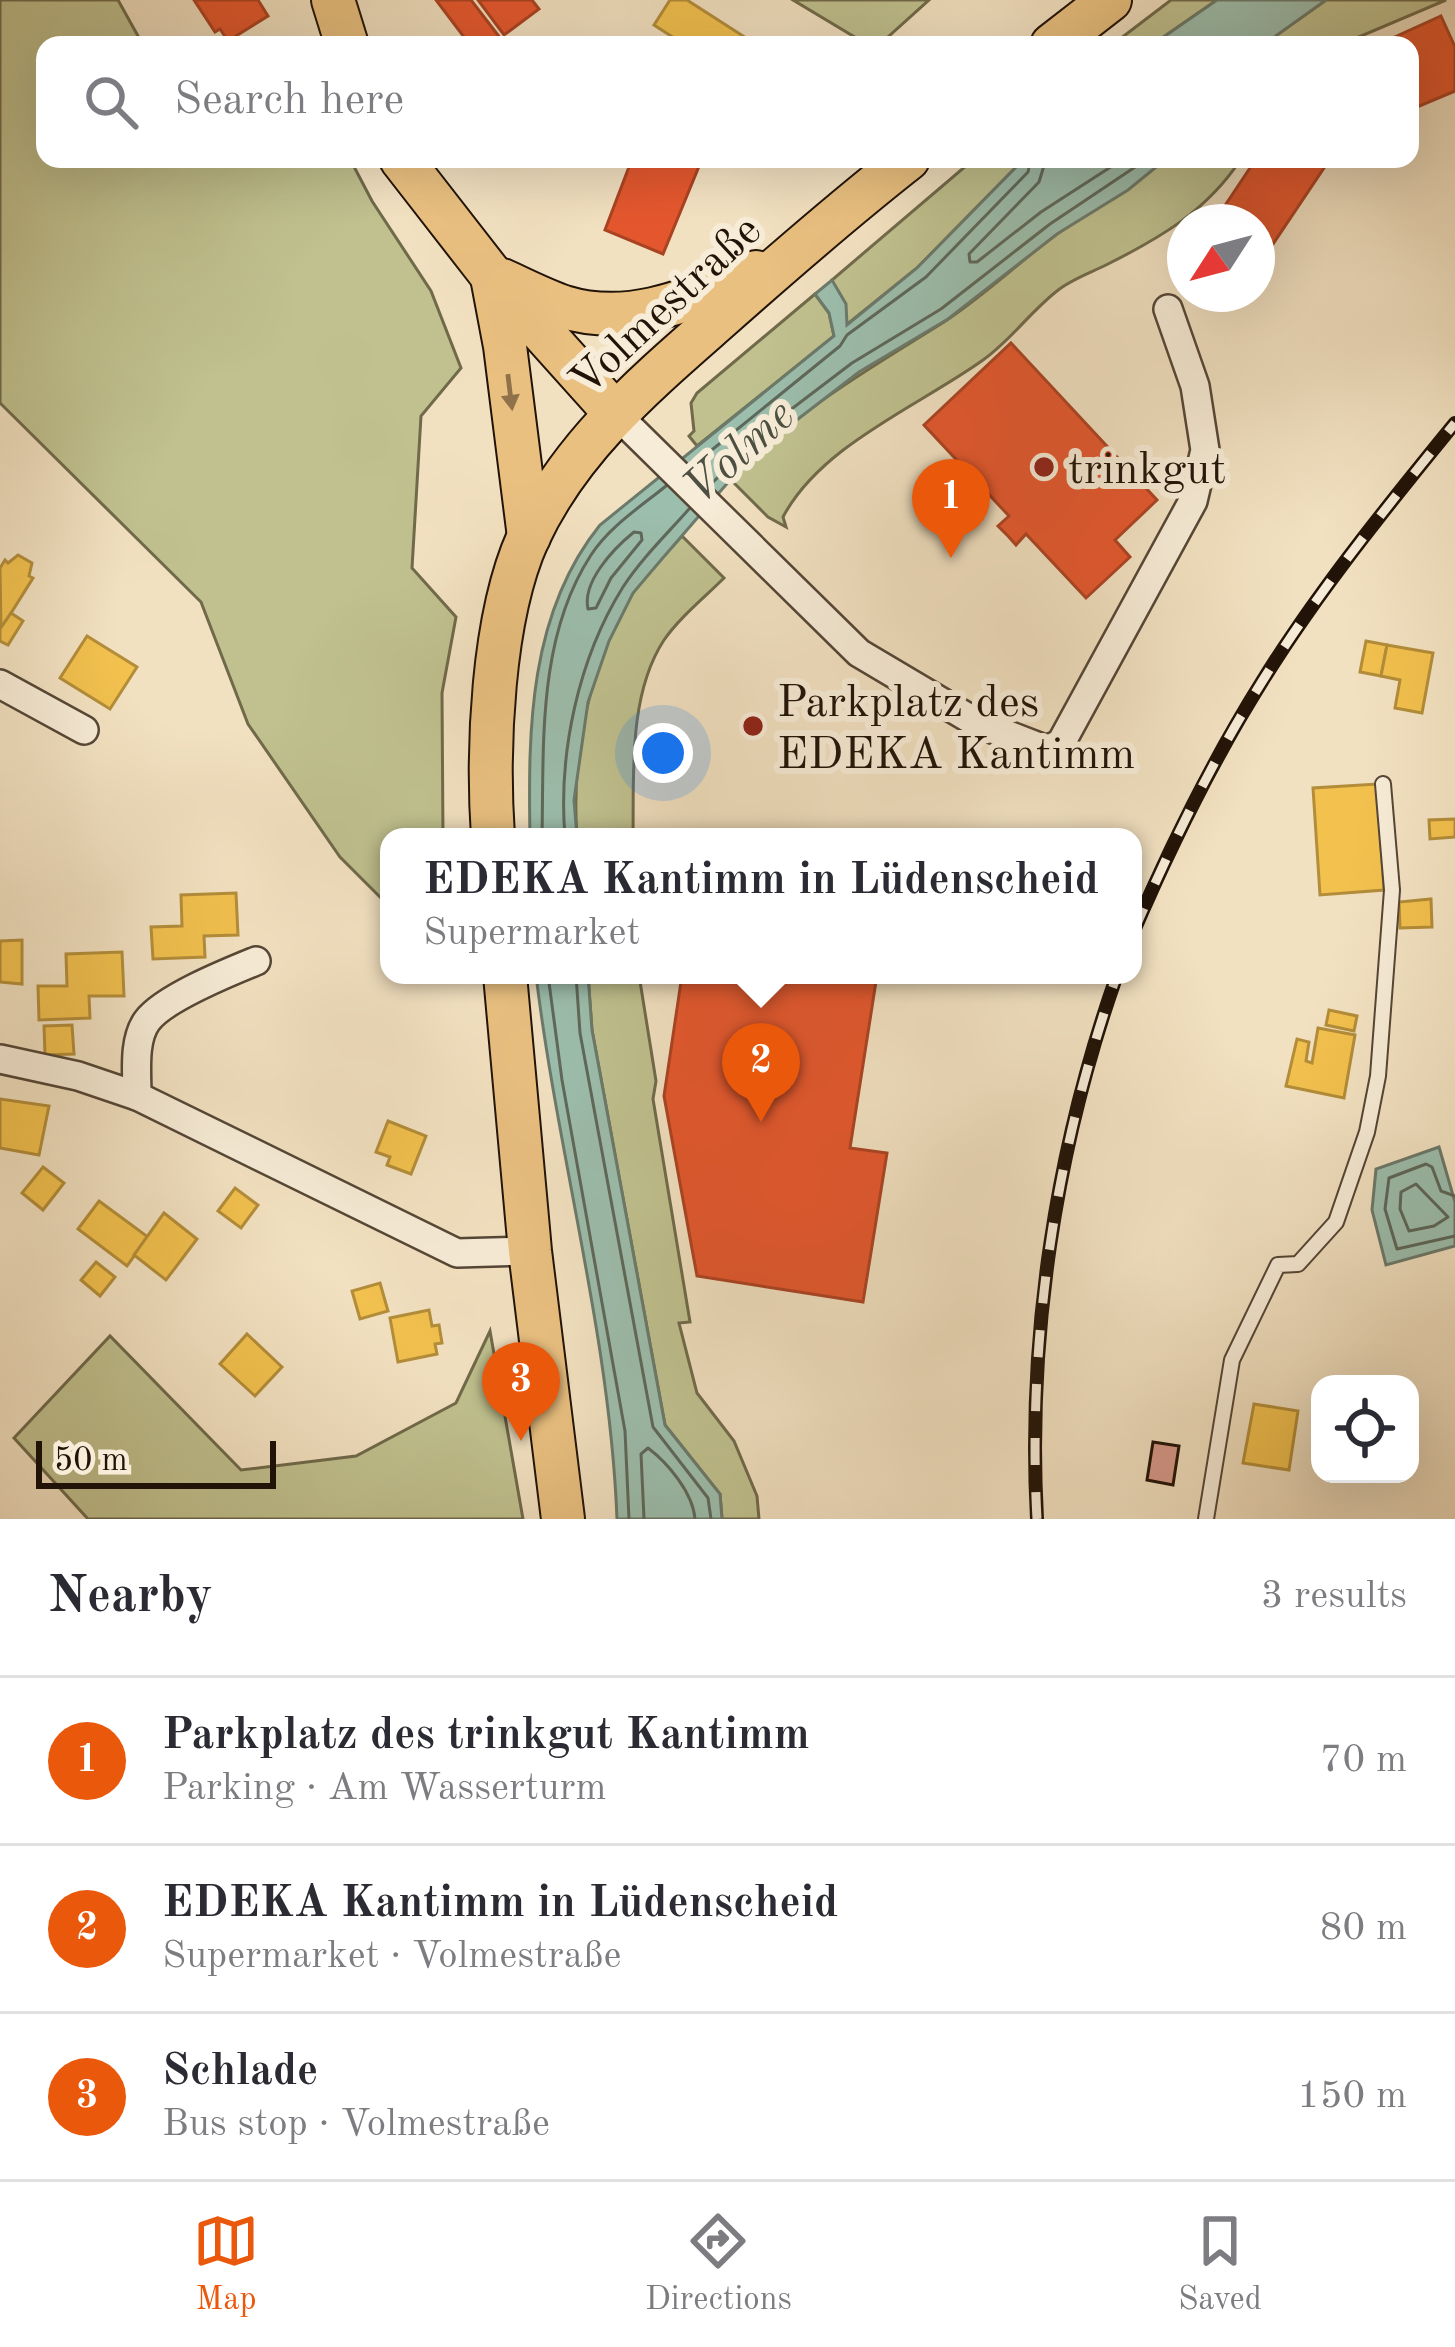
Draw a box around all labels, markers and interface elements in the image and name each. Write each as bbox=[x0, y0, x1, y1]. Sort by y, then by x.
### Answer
search box bbox=[36, 36, 1419, 168]
icon: search bbox=[78, 69, 144, 135]
text: Search here bbox=[174, 79, 404, 124]
north arrow bbox=[1167, 204, 1275, 312]
street label: Volmestraße bbox=[563, 208, 771, 406]
one-way arrow bbox=[500, 373, 519, 411]
water label: Volme bbox=[675, 391, 804, 514]
place label: trinkgut bbox=[1068, 449, 1226, 494]
marker: trinkgut bbox=[1031, 454, 1057, 480]
pin: 1 bbox=[912, 459, 990, 558]
place label: Parkplatz des EDEKA Kantimm bbox=[777, 682, 1135, 779]
marker: Parkplatz des EDEKA Kantimm bbox=[740, 713, 766, 739]
your location bbox=[633, 723, 693, 783]
popup bbox=[380, 828, 1142, 984]
text: EDEKA Kantimm in Lüdenscheid bbox=[423, 859, 1099, 904]
text: Supermarket bbox=[423, 914, 640, 953]
pin: 2 bbox=[722, 1023, 800, 1122]
pin: 3 bbox=[482, 1342, 560, 1441]
map controls bbox=[1311, 1375, 1419, 1483]
button: locate bbox=[1311, 1375, 1419, 1483]
scale bar bbox=[36, 1435, 276, 1488]
text: 50 m bbox=[54, 1445, 128, 1478]
text: Nearby bbox=[48, 1572, 213, 1623]
text: 3 results bbox=[1261, 1577, 1407, 1616]
text: Parkplatz des trinkgut Kantimm bbox=[162, 1714, 810, 1759]
text: 1 bbox=[76, 1741, 98, 1780]
text: 70 m bbox=[1320, 1741, 1407, 1780]
text: Parking · Am Wasserturm bbox=[162, 1769, 606, 1808]
text: EDEKA Kantimm in Lüdenscheid bbox=[162, 1882, 838, 1927]
text: 2 bbox=[76, 1909, 98, 1948]
text: 80 m bbox=[1320, 1909, 1407, 1948]
text: Supermarket · Volmestraße bbox=[162, 1937, 621, 1976]
text: Schlade bbox=[162, 2050, 318, 2095]
text: 3 bbox=[76, 2077, 98, 2116]
text: 150 m bbox=[1297, 2077, 1407, 2116]
text: Bus stop · Volmestraße bbox=[162, 2105, 550, 2144]
tab: Map bbox=[193, 2208, 259, 2321]
tab: Directions bbox=[645, 2208, 792, 2321]
tab: Saved bbox=[1178, 2208, 1262, 2321]

